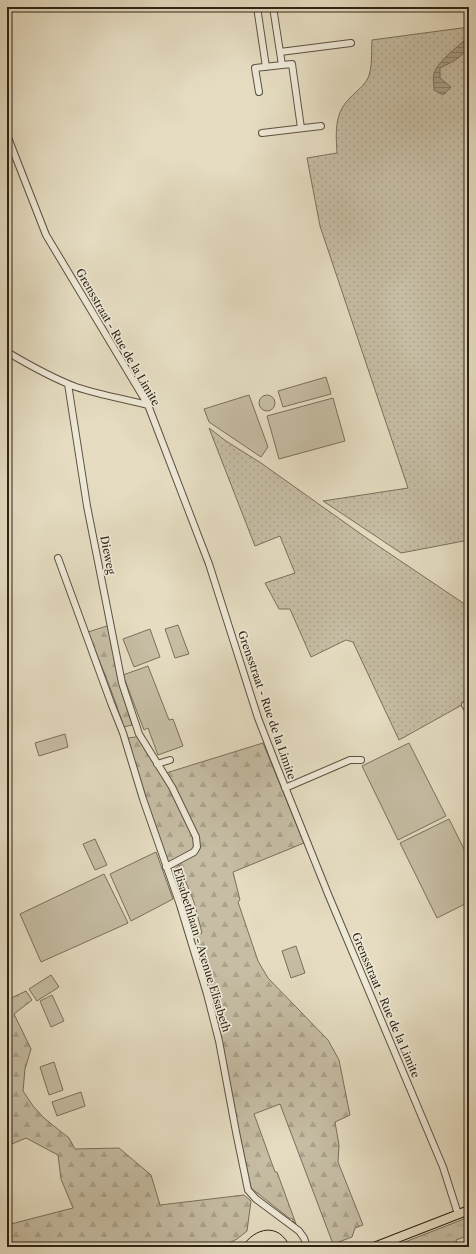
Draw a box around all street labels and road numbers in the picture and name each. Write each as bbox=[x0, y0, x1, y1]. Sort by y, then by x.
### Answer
street label: Grensstraat - Rue de la Limite bbox=[73, 266, 163, 408]
street label: Dieweg bbox=[97, 535, 119, 576]
street label: Grensstraat - Rue de la Limite bbox=[235, 629, 299, 781]
street label: Elisabethlaan - Avenue Elisabeth bbox=[170, 866, 234, 1034]
street label: Grensstraat - Rue de la Limite bbox=[349, 930, 423, 1080]

